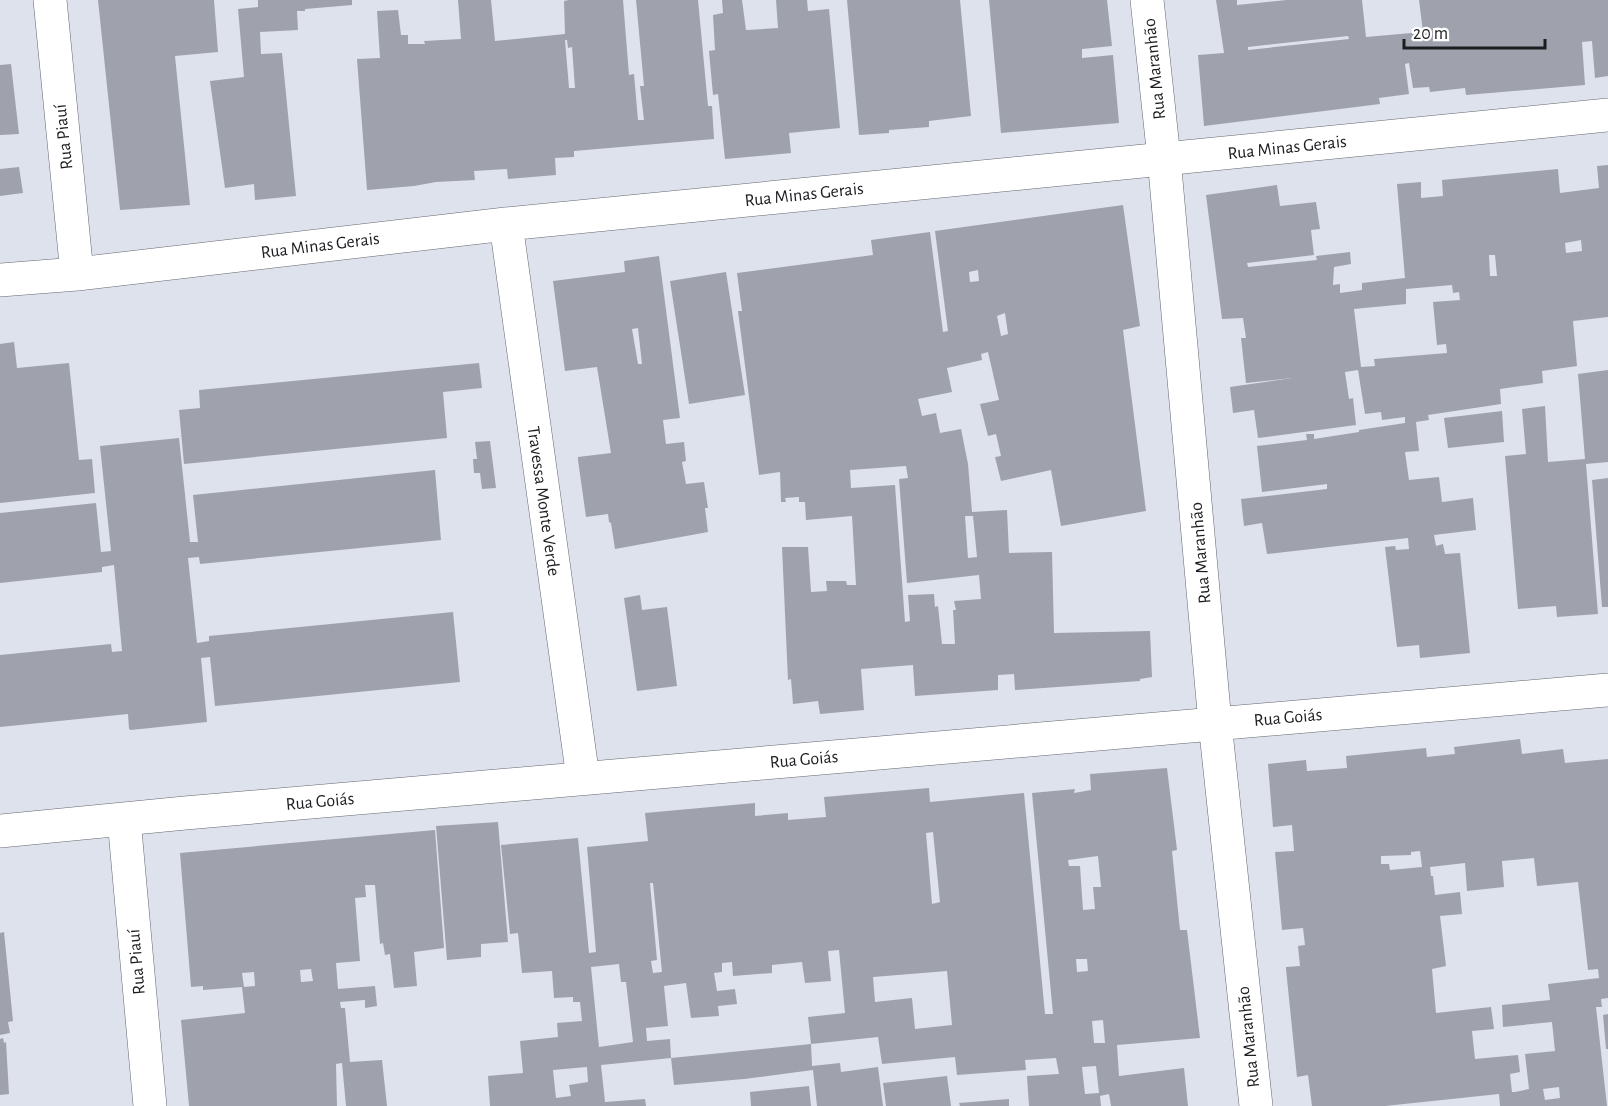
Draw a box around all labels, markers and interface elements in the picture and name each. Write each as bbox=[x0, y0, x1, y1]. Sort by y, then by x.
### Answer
scale bar bbox=[1404, 12, 1545, 50]
street label: Rua Maranhão bbox=[1141, 17, 1169, 120]
text: 20 m bbox=[1413, 25, 1448, 43]
street label: Rua Piauí bbox=[52, 103, 76, 170]
street label: Rua Minas Gerais bbox=[1227, 133, 1348, 163]
street label: Rua Minas Gerais bbox=[744, 180, 865, 210]
street label: Rua Minas Gerais bbox=[260, 230, 381, 262]
street label: Travessa Monte Verde bbox=[524, 425, 562, 577]
street label: Rua Maranhão bbox=[1188, 501, 1214, 604]
street label: Rua Goiás bbox=[1253, 706, 1323, 730]
street label: Rua Goiás bbox=[769, 748, 839, 772]
street label: Rua Goiás bbox=[285, 790, 355, 814]
street label: Rua Piauí bbox=[125, 928, 149, 995]
street label: Rua Maranhão bbox=[1235, 985, 1263, 1088]

